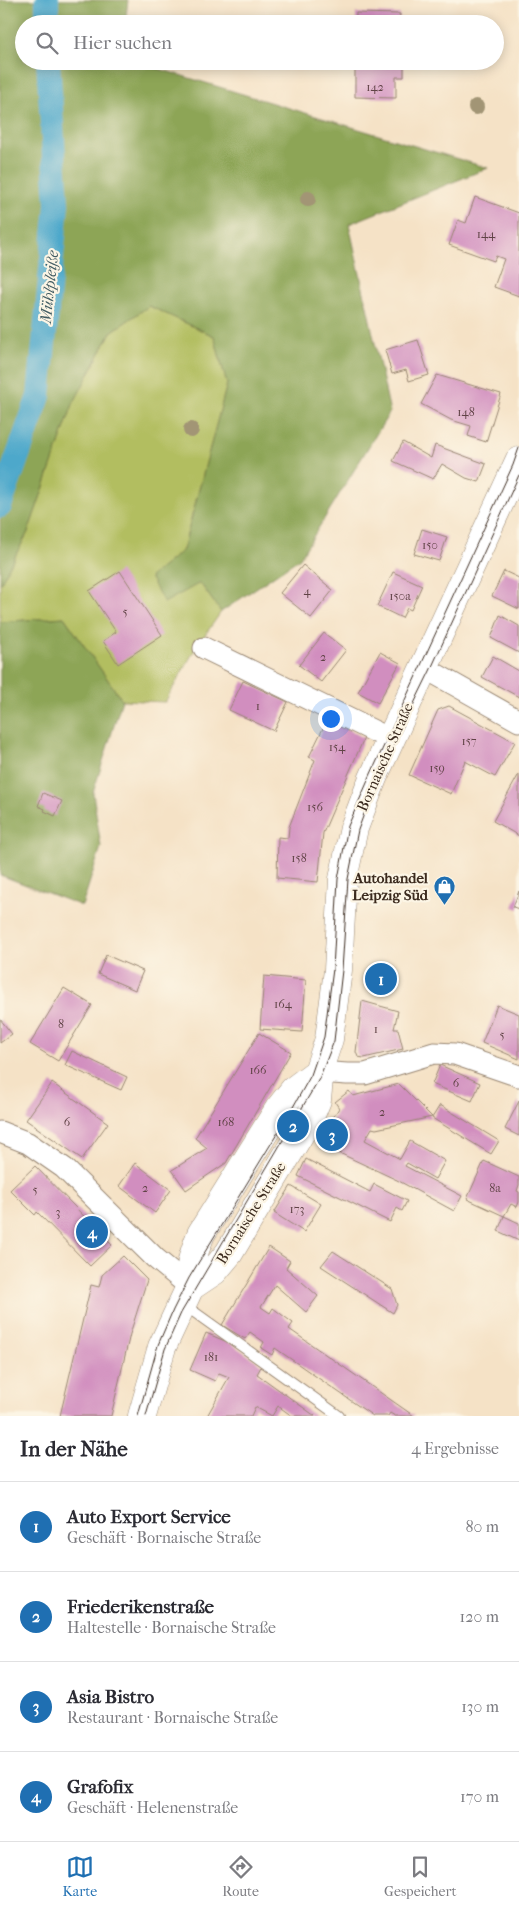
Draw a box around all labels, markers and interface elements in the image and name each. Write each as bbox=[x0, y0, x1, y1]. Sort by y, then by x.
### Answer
search box bbox=[15, 15, 504, 70]
icon: search bbox=[33, 29, 61, 57]
text: Hier suchen bbox=[73, 32, 172, 54]
house number: 142 bbox=[366, 80, 384, 94]
house number: 144 bbox=[477, 227, 496, 241]
water label: Mühlpleiße bbox=[36, 249, 62, 325]
house number: 148 bbox=[457, 405, 475, 419]
house number: 150 bbox=[422, 538, 438, 552]
house number: 4 bbox=[303, 584, 311, 598]
house number: 150a bbox=[389, 589, 411, 603]
house number: 5 bbox=[122, 605, 128, 619]
house number: 2 bbox=[320, 650, 326, 664]
house number: 1 bbox=[256, 699, 260, 713]
street label: Bornaische Straße bbox=[353, 699, 417, 814]
your location bbox=[318, 706, 344, 732]
house number: 157 bbox=[461, 734, 477, 748]
house number: 154 bbox=[329, 740, 346, 754]
house number: 159 bbox=[429, 761, 445, 775]
house number: 156 bbox=[307, 800, 323, 814]
house number: 158 bbox=[291, 851, 307, 865]
place label: Autohandel Leipzig Süd bbox=[352, 869, 429, 904]
shop icon: Autohandel Leipzig Süd bbox=[432, 875, 456, 906]
pin: 1 bbox=[365, 960, 397, 998]
house number: 164 bbox=[274, 997, 293, 1011]
house number: 8 bbox=[58, 1017, 64, 1031]
house number: 1 bbox=[374, 1022, 378, 1036]
house number: 5 bbox=[499, 1028, 505, 1042]
house number: 166 bbox=[249, 1063, 267, 1077]
house number: 6 bbox=[453, 1076, 460, 1090]
house number: 2 bbox=[379, 1105, 385, 1119]
pin: 2 bbox=[277, 1107, 309, 1145]
house number: 6 bbox=[64, 1115, 71, 1129]
house number: 168 bbox=[218, 1115, 234, 1129]
pin: 3 bbox=[316, 1116, 348, 1154]
street label: Bornaische Straße bbox=[212, 1158, 290, 1267]
house number: 2 bbox=[142, 1181, 148, 1195]
house number: 8a bbox=[489, 1181, 501, 1195]
house number: 5 bbox=[32, 1183, 38, 1197]
house number: 173 bbox=[290, 1202, 305, 1216]
house number: 3 bbox=[56, 1205, 61, 1219]
pin: 4 bbox=[76, 1213, 108, 1251]
house number: 181 bbox=[204, 1350, 218, 1364]
text: In der Nähe bbox=[20, 1437, 128, 1461]
text: 4 Ergebnisse bbox=[411, 1439, 499, 1458]
text: Auto Export Service bbox=[67, 1506, 231, 1528]
text: 1 bbox=[33, 1517, 39, 1536]
text: 80 m bbox=[465, 1517, 499, 1536]
text: Geschäft · Bornaische Straße bbox=[67, 1528, 261, 1547]
text: Friederikenstraße bbox=[67, 1596, 214, 1618]
text: 2 bbox=[32, 1607, 40, 1626]
text: 120 m bbox=[460, 1607, 499, 1626]
text: Haltestelle · Bornaische Straße bbox=[67, 1618, 276, 1637]
text: Asia Bistro bbox=[67, 1686, 154, 1708]
text: 3 bbox=[33, 1697, 39, 1716]
text: 130 m bbox=[461, 1697, 499, 1716]
text: Restaurant · Bornaische Straße bbox=[67, 1708, 278, 1727]
text: Grafofix bbox=[67, 1776, 133, 1798]
text: 4 bbox=[31, 1787, 41, 1806]
text: 170 m bbox=[460, 1787, 499, 1806]
text: Geschäft · Helenenstraße bbox=[67, 1798, 238, 1817]
tab: Karte bbox=[63, 1853, 97, 1900]
tab: Route bbox=[222, 1853, 259, 1900]
tab: Gespeichert bbox=[384, 1853, 456, 1900]

